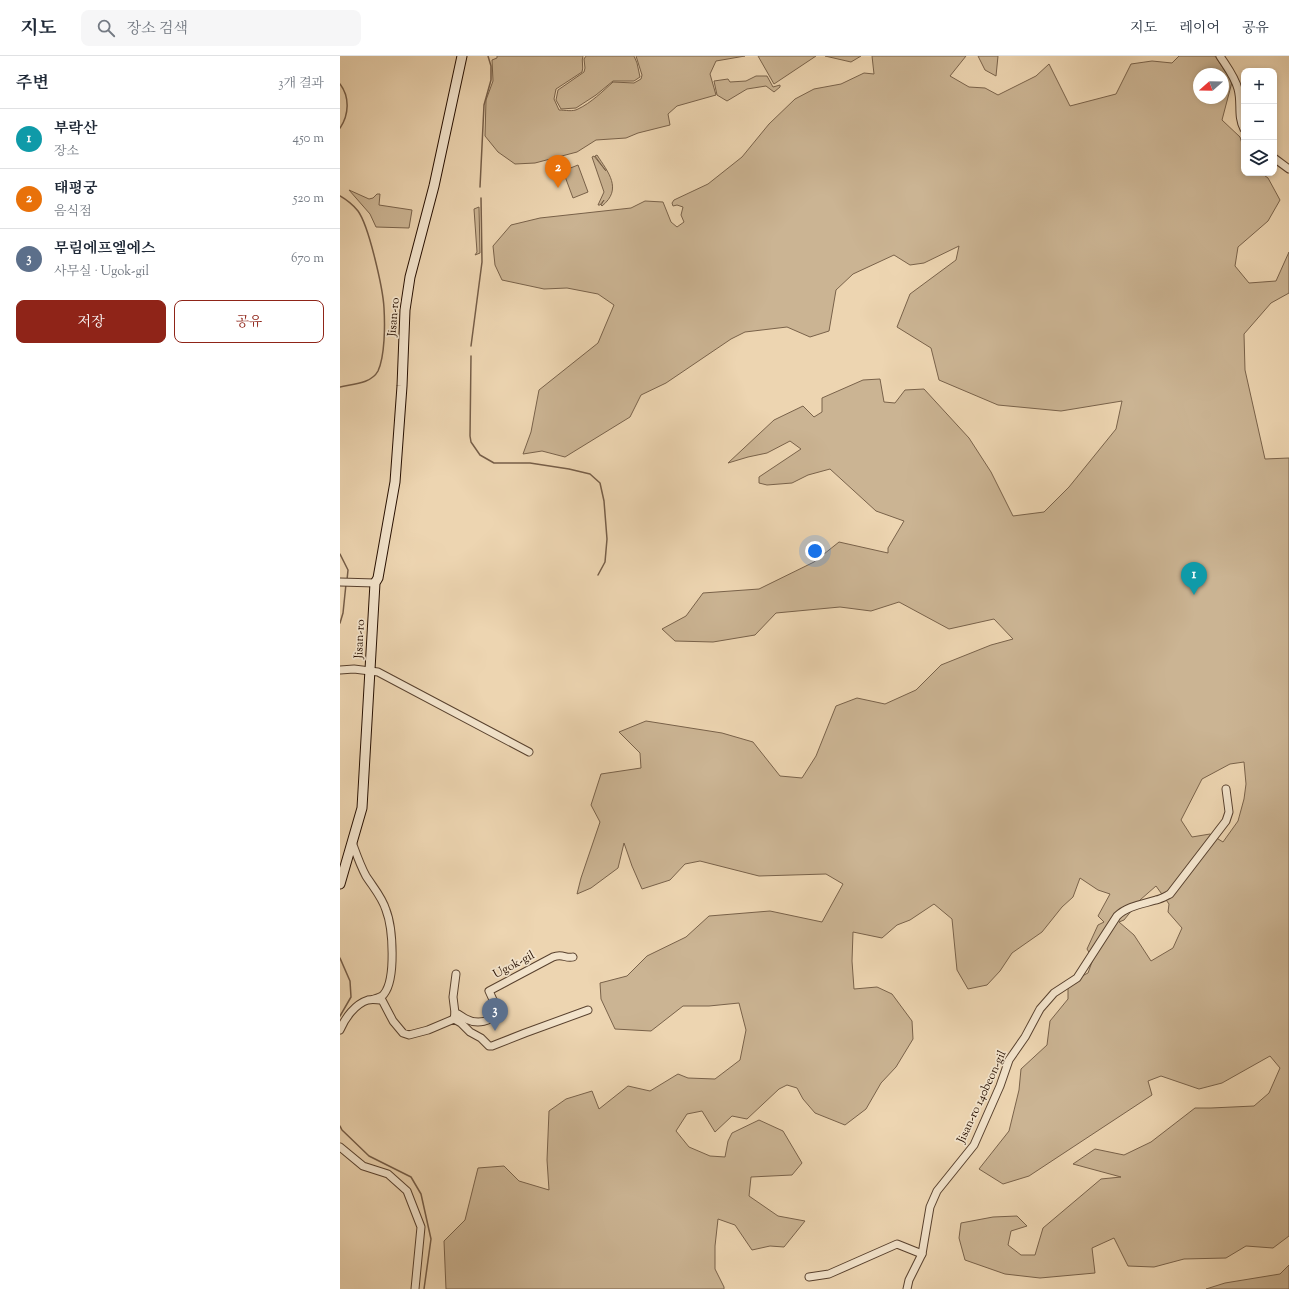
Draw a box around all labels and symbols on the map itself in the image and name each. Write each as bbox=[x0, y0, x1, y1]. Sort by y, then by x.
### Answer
north arrow bbox=[1193, 68, 1229, 104]
pin: 2 bbox=[545, 155, 571, 188]
street label: Jisan-ro bbox=[383, 296, 405, 338]
your location bbox=[805, 541, 825, 561]
pin: 1 bbox=[1181, 562, 1207, 595]
street label: Jisan-ro bbox=[350, 619, 370, 660]
street label: Ugok-gil bbox=[490, 946, 539, 983]
pin: 3 bbox=[482, 998, 508, 1031]
street label: Jisan-ro 140beon-gil bbox=[952, 1047, 1012, 1147]

